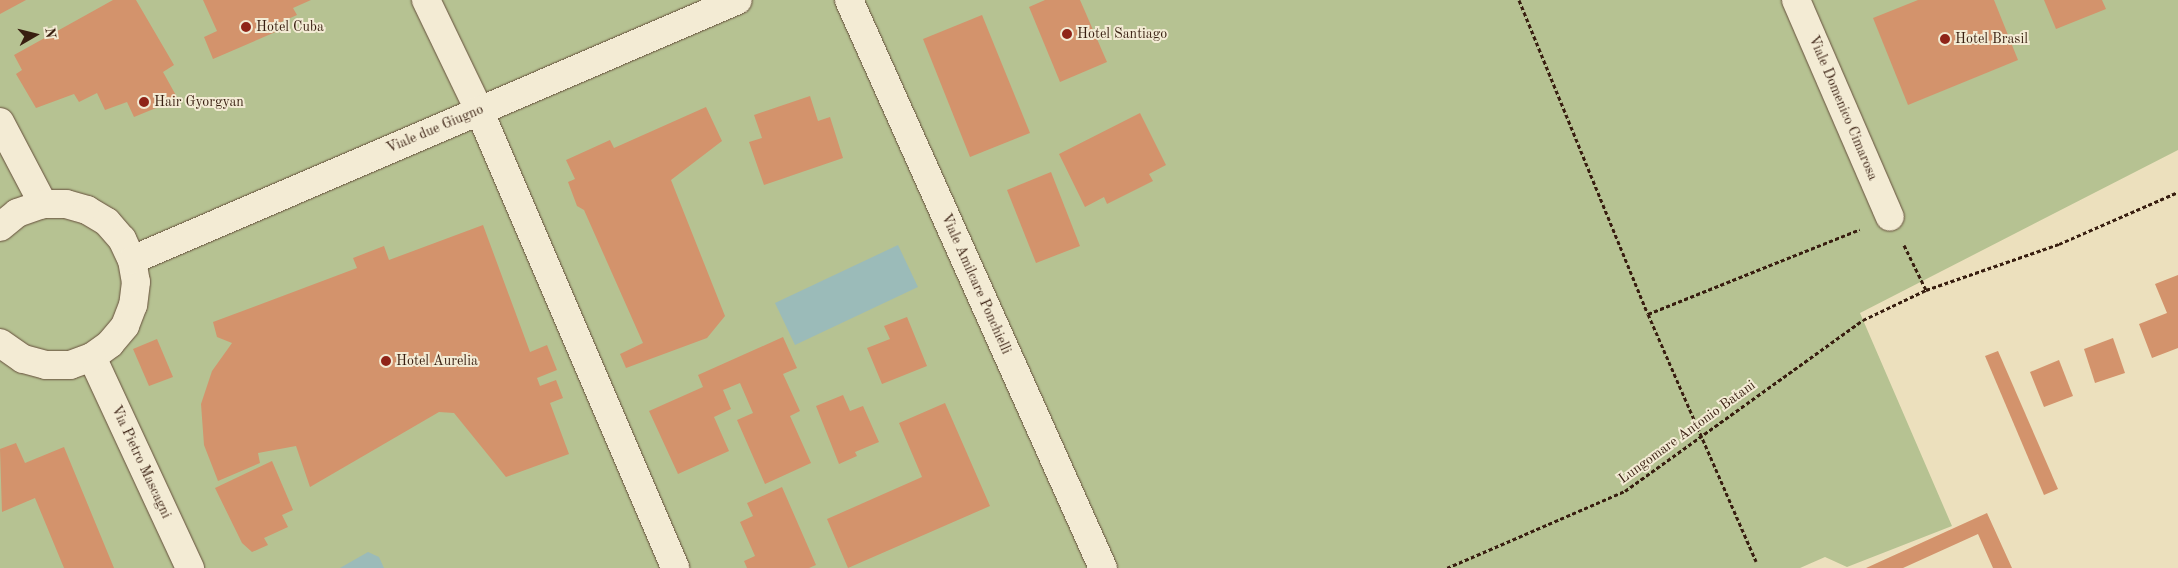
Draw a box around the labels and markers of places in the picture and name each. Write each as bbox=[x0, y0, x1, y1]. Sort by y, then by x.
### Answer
place label: Hotel Cuba bbox=[256, 19, 324, 35]
marker: Hotel Cuba bbox=[240, 21, 252, 33]
place label: Hotel Santiago bbox=[1077, 26, 1167, 42]
marker: Hotel Santiago bbox=[1061, 28, 1073, 40]
place label: Hotel Brasil bbox=[1955, 31, 2028, 47]
marker: Hotel Brasil bbox=[1939, 33, 1951, 45]
place label: Hair Gyorgyan bbox=[154, 94, 244, 110]
marker: Hair Gyorgyan bbox=[138, 96, 150, 108]
place label: Hotel Aurelia bbox=[396, 353, 478, 369]
marker: Hotel Aurelia bbox=[380, 355, 392, 367]

